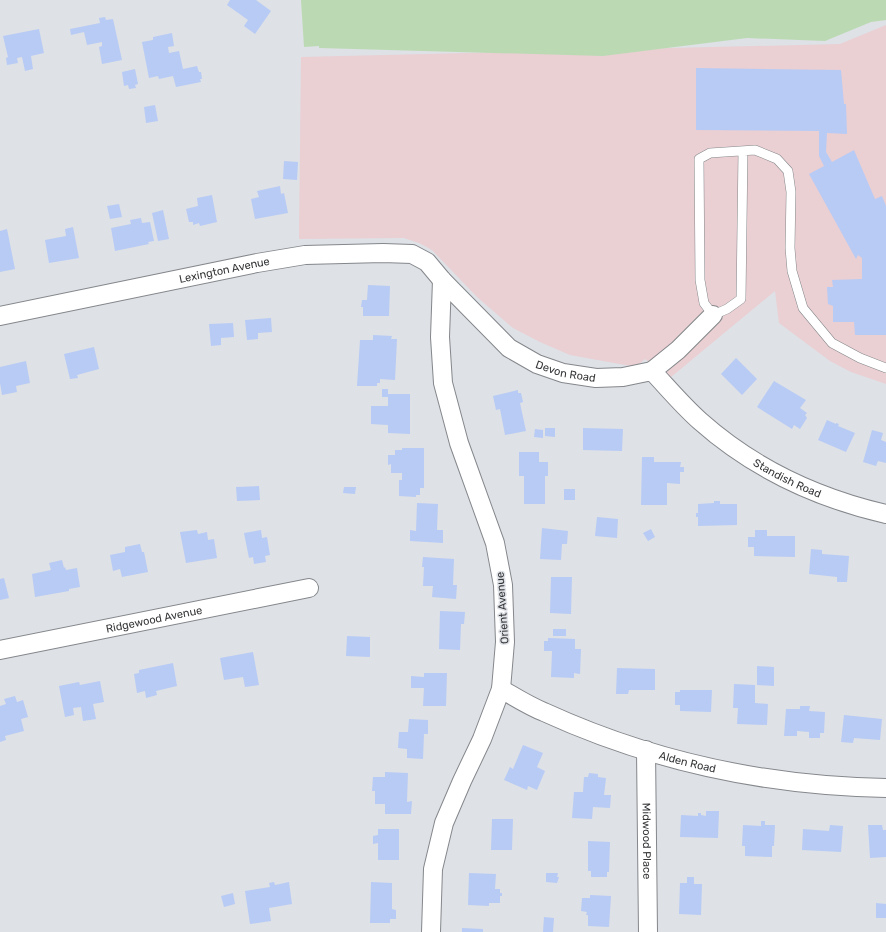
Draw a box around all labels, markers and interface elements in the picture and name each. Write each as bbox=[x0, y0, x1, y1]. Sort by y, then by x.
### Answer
street label: Lexington Avenue bbox=[178, 255, 271, 286]
street label: Devon Road bbox=[534, 358, 596, 385]
street label: Standish Road bbox=[751, 456, 823, 501]
street label: Orient Avenue bbox=[493, 571, 512, 644]
street label: Ridgewood Avenue bbox=[105, 604, 203, 636]
street label: Alden Road bbox=[657, 749, 717, 776]
street label: Midwood Place bbox=[640, 803, 653, 879]

